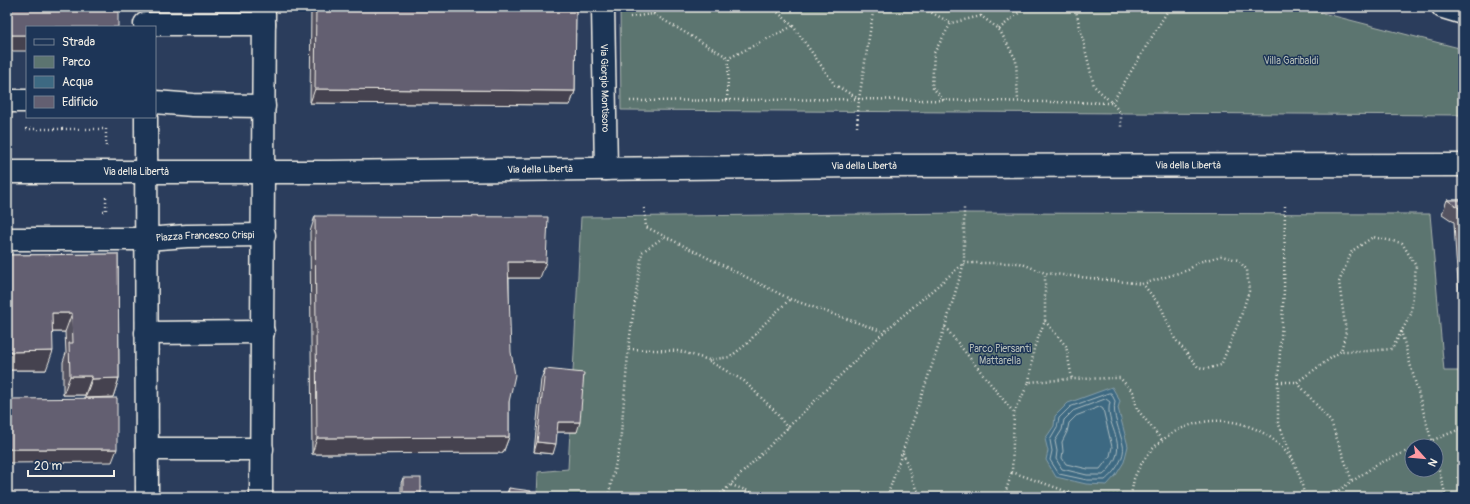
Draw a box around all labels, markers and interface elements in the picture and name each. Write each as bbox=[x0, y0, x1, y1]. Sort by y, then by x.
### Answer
legend bbox=[26, 26, 156, 118]
text: Strada bbox=[62, 35, 96, 50]
street label: Via Giorgio Montisoro bbox=[598, 43, 611, 133]
text: Parco bbox=[62, 55, 91, 70]
park label: Villa Garibaldi bbox=[1264, 55, 1319, 67]
text: Acqua bbox=[62, 75, 94, 90]
text: Edificio bbox=[62, 95, 98, 110]
street label: Via della Libertà bbox=[1155, 159, 1221, 172]
street label: Via della Libertà bbox=[831, 160, 897, 172]
street label: Via della Libertà bbox=[507, 163, 573, 176]
street label: Via della Libertà bbox=[103, 166, 169, 178]
street label: Piazza Francesco Crispi bbox=[155, 229, 254, 244]
park label: Parco Piersanti Mattarella bbox=[969, 343, 1031, 367]
north arrow bbox=[1404, 438, 1444, 478]
scale bar bbox=[28, 452, 114, 478]
text: N bbox=[1425, 456, 1440, 469]
text: 20 m bbox=[34, 459, 63, 474]

